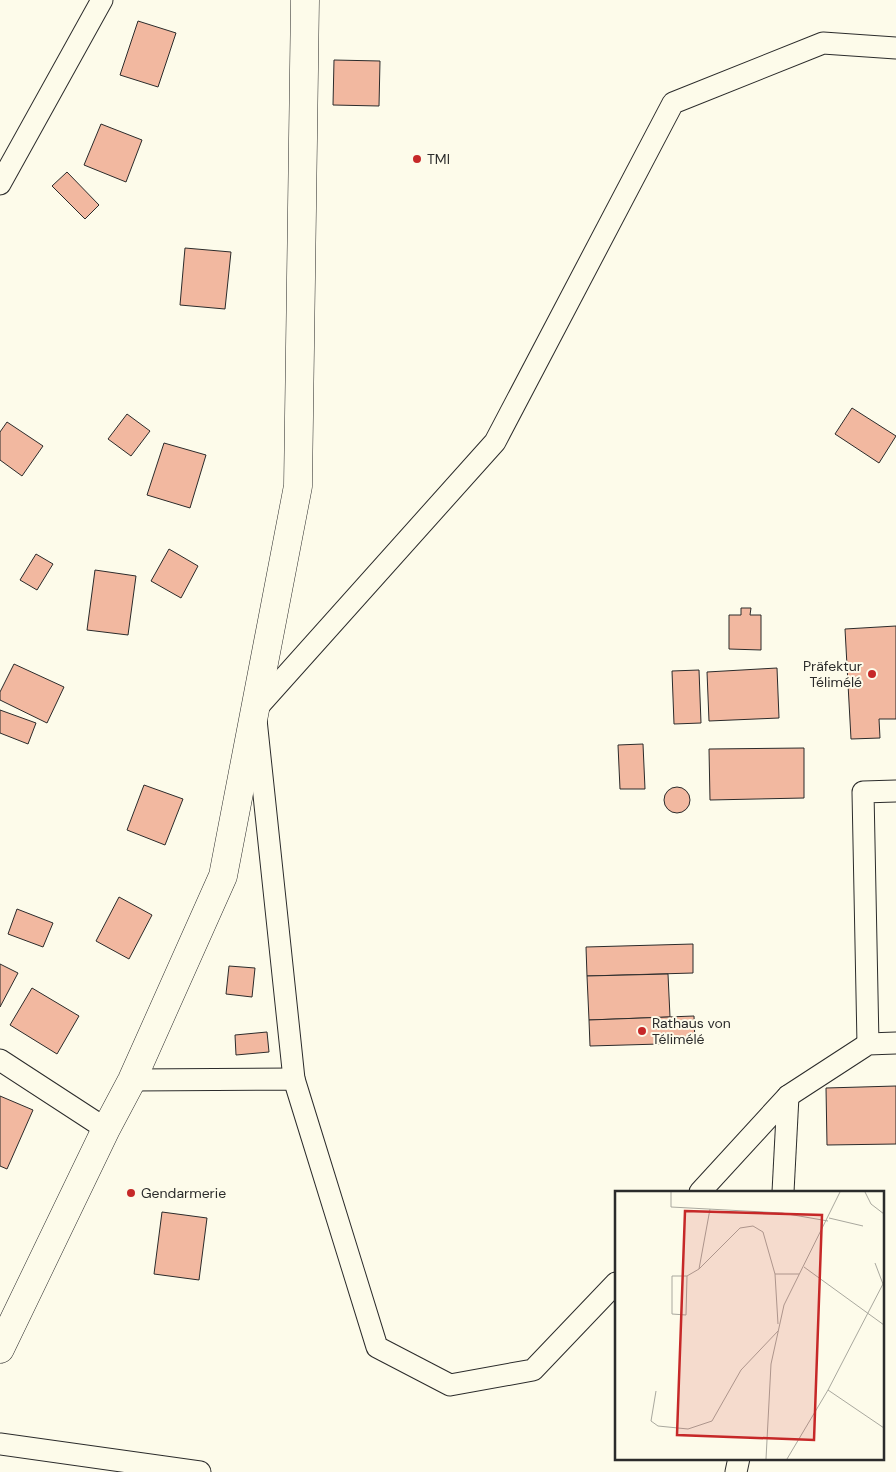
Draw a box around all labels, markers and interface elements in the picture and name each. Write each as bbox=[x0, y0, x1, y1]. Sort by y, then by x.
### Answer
place label: TMI bbox=[427, 150, 450, 168]
marker: TMI bbox=[411, 153, 423, 165]
place label: Präfektur Télimélé bbox=[803, 657, 862, 691]
marker: Präfektur Télimélé bbox=[866, 668, 878, 680]
place label: Rathaus von Télimélé bbox=[652, 1014, 731, 1048]
marker: Rathaus von Télimélé bbox=[636, 1025, 648, 1037]
place label: Gendarmerie bbox=[141, 1184, 226, 1202]
marker: Gendarmerie bbox=[125, 1187, 137, 1199]
inset map bbox=[615, 1191, 884, 1460]

